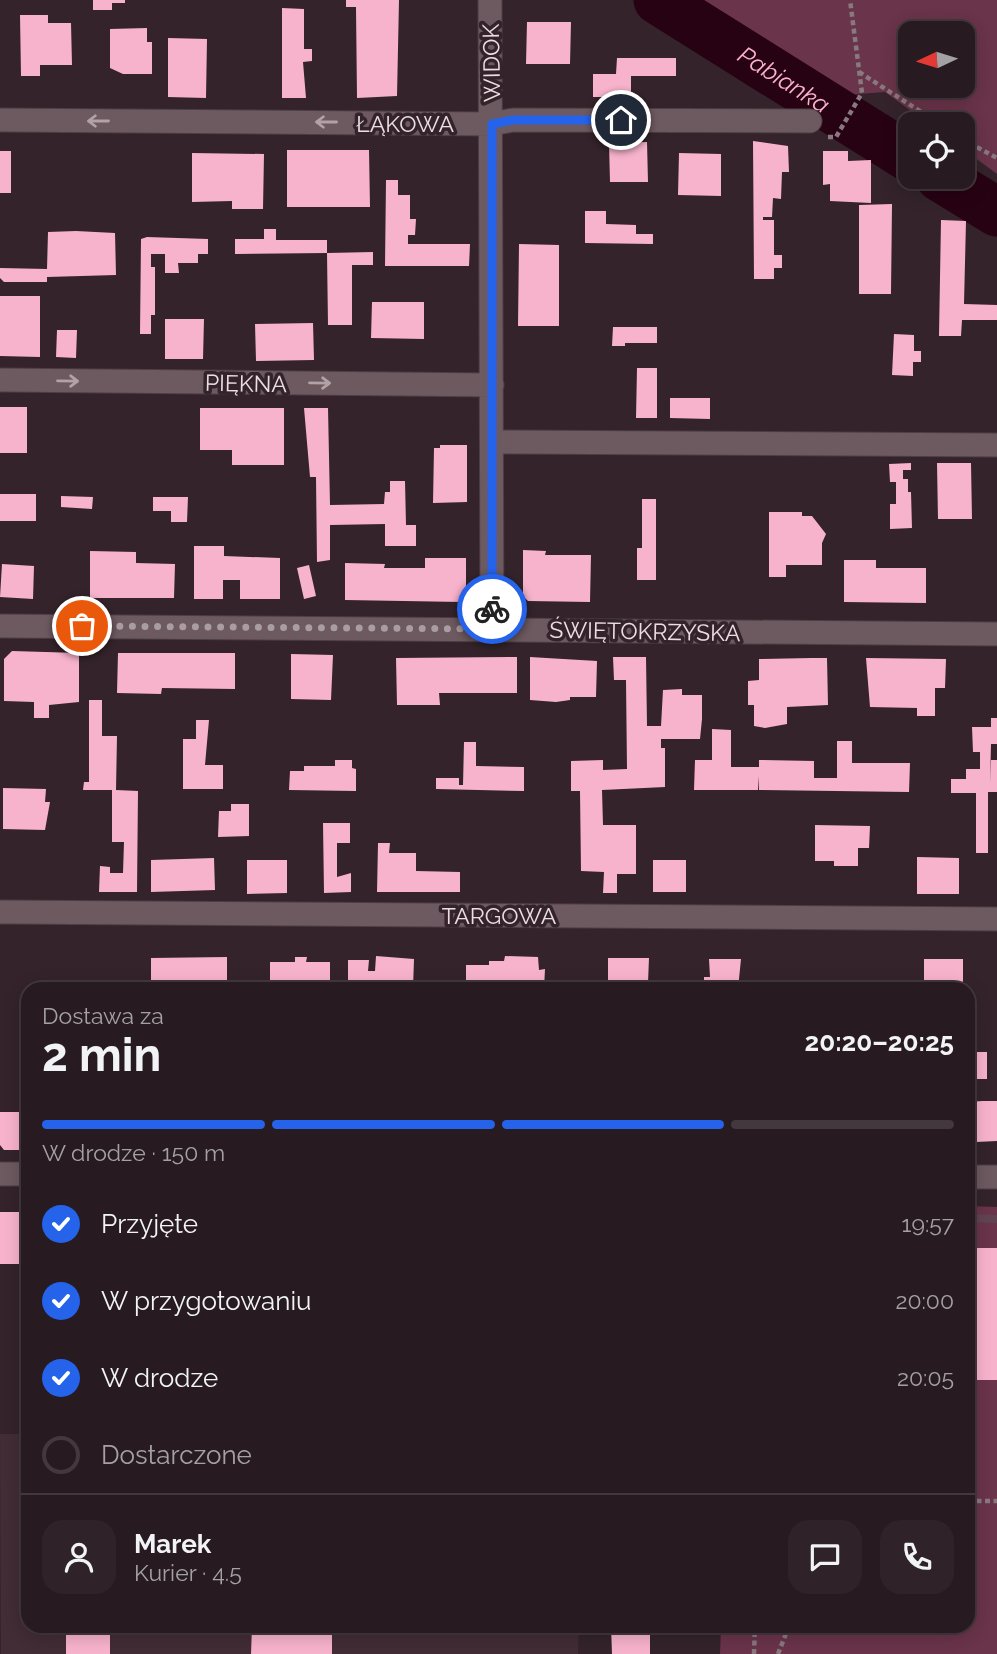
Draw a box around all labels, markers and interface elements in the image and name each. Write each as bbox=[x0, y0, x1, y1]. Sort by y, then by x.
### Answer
north arrow bbox=[898, 21, 975, 98]
map controls bbox=[898, 21, 975, 189]
street label: WIDOK bbox=[477, 23, 505, 102]
water label: Pabianka bbox=[733, 40, 836, 119]
pin bbox=[591, 90, 651, 150]
icon: home bbox=[602, 101, 640, 139]
street label: ŁĄKOWA bbox=[356, 110, 455, 137]
button: locate bbox=[898, 112, 975, 189]
one-way arrow bbox=[87, 114, 110, 128]
one-way arrow bbox=[314, 115, 337, 129]
street label: PIĘKNA bbox=[205, 369, 288, 397]
one-way arrow bbox=[56, 374, 79, 388]
one-way arrow bbox=[308, 377, 331, 390]
courier bbox=[457, 574, 527, 644]
icon: bike bbox=[473, 590, 511, 628]
pin bbox=[52, 596, 112, 656]
icon: bag bbox=[63, 607, 101, 645]
street label: ŚWIĘTOKRZYSKA bbox=[549, 616, 741, 646]
street label: TARGOWA bbox=[442, 902, 557, 929]
text: Dostawa za bbox=[42, 1002, 164, 1029]
text: 20:20–20:25 bbox=[805, 1027, 954, 1057]
text: 2 min bbox=[42, 1028, 161, 1082]
text: W drodze · 150 m bbox=[42, 1139, 225, 1166]
icon: check bbox=[42, 1205, 80, 1243]
text: Przyjęte bbox=[101, 1209, 198, 1239]
text: 19:57 bbox=[902, 1210, 954, 1237]
icon: check bbox=[42, 1282, 80, 1320]
text: W przygotowaniu bbox=[101, 1286, 312, 1316]
text: 20:00 bbox=[895, 1287, 954, 1314]
icon: check bbox=[42, 1359, 80, 1397]
text: W drodze bbox=[101, 1363, 218, 1393]
text: 20:05 bbox=[897, 1364, 954, 1391]
text: Dostarczone bbox=[101, 1440, 252, 1470]
button: person bbox=[42, 1520, 116, 1594]
button: chat bbox=[788, 1520, 862, 1594]
button: phone bbox=[880, 1520, 954, 1594]
text: Marek bbox=[134, 1529, 211, 1559]
text: Kurier · 4.5 bbox=[134, 1559, 242, 1586]

